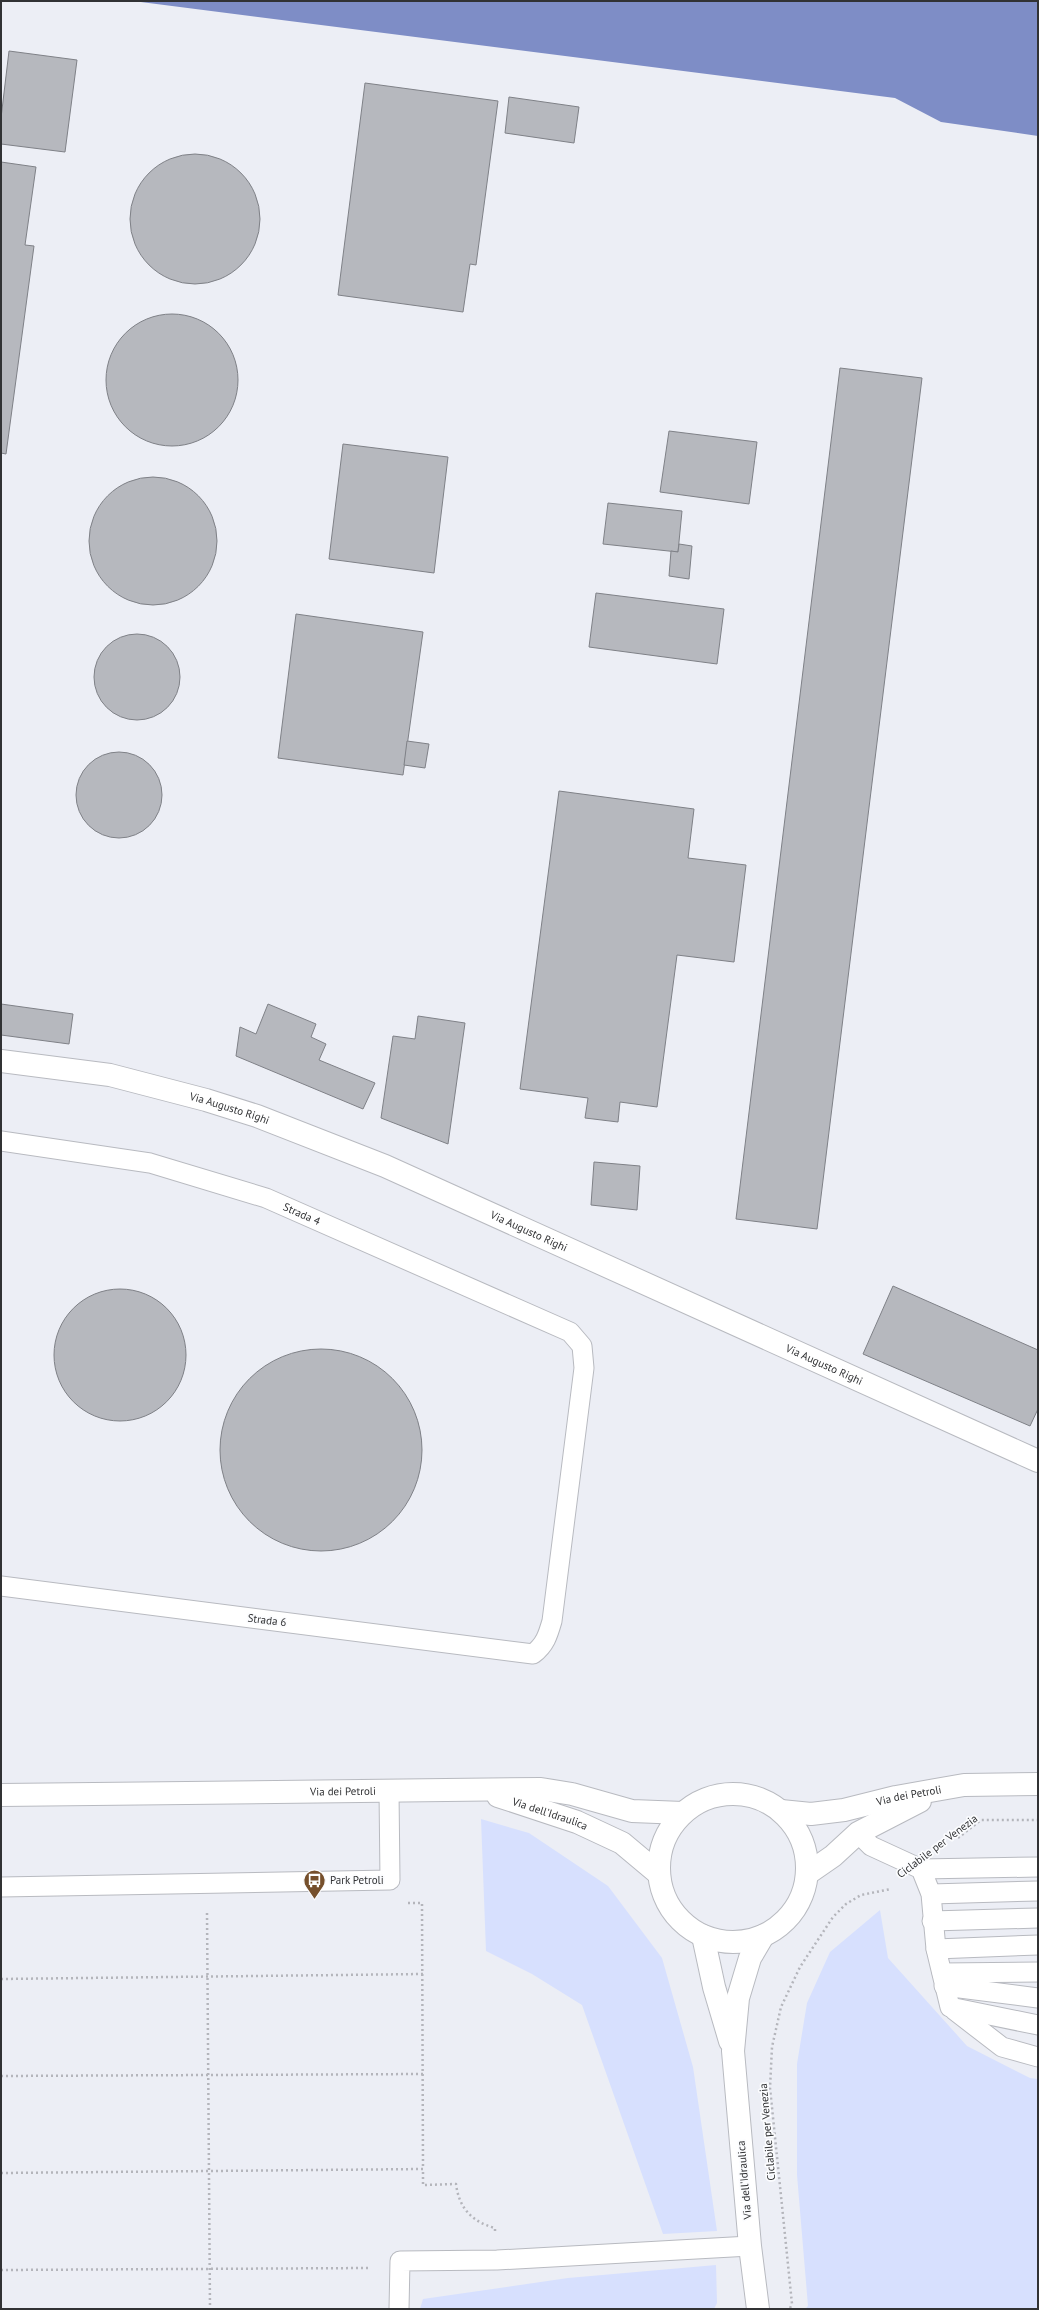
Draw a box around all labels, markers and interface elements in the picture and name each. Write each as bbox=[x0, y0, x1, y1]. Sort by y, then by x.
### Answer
street label: Via Augusto Righi bbox=[187, 1089, 272, 1127]
street label: Strada 4 bbox=[281, 1200, 323, 1228]
street label: Via Augusto Righi bbox=[487, 1207, 570, 1255]
street label: Via Augusto Righi bbox=[783, 1341, 865, 1388]
street label: Strada 6 bbox=[247, 1611, 287, 1629]
street label: Via dei Petroli bbox=[874, 1782, 943, 1809]
street label: Via dei Petroli bbox=[309, 1784, 376, 1799]
street label: Via dell'Idraulica bbox=[510, 1794, 590, 1833]
street label: Ciclabile per Venezia bbox=[894, 1811, 980, 1881]
bus stop icon: Park Petroli bbox=[302, 1867, 328, 1900]
place label: Park Petroli bbox=[330, 1873, 384, 1887]
street label: Ciclabile per Venezia bbox=[756, 2083, 778, 2181]
street label: Via dell'Idraulica bbox=[734, 2140, 754, 2221]

